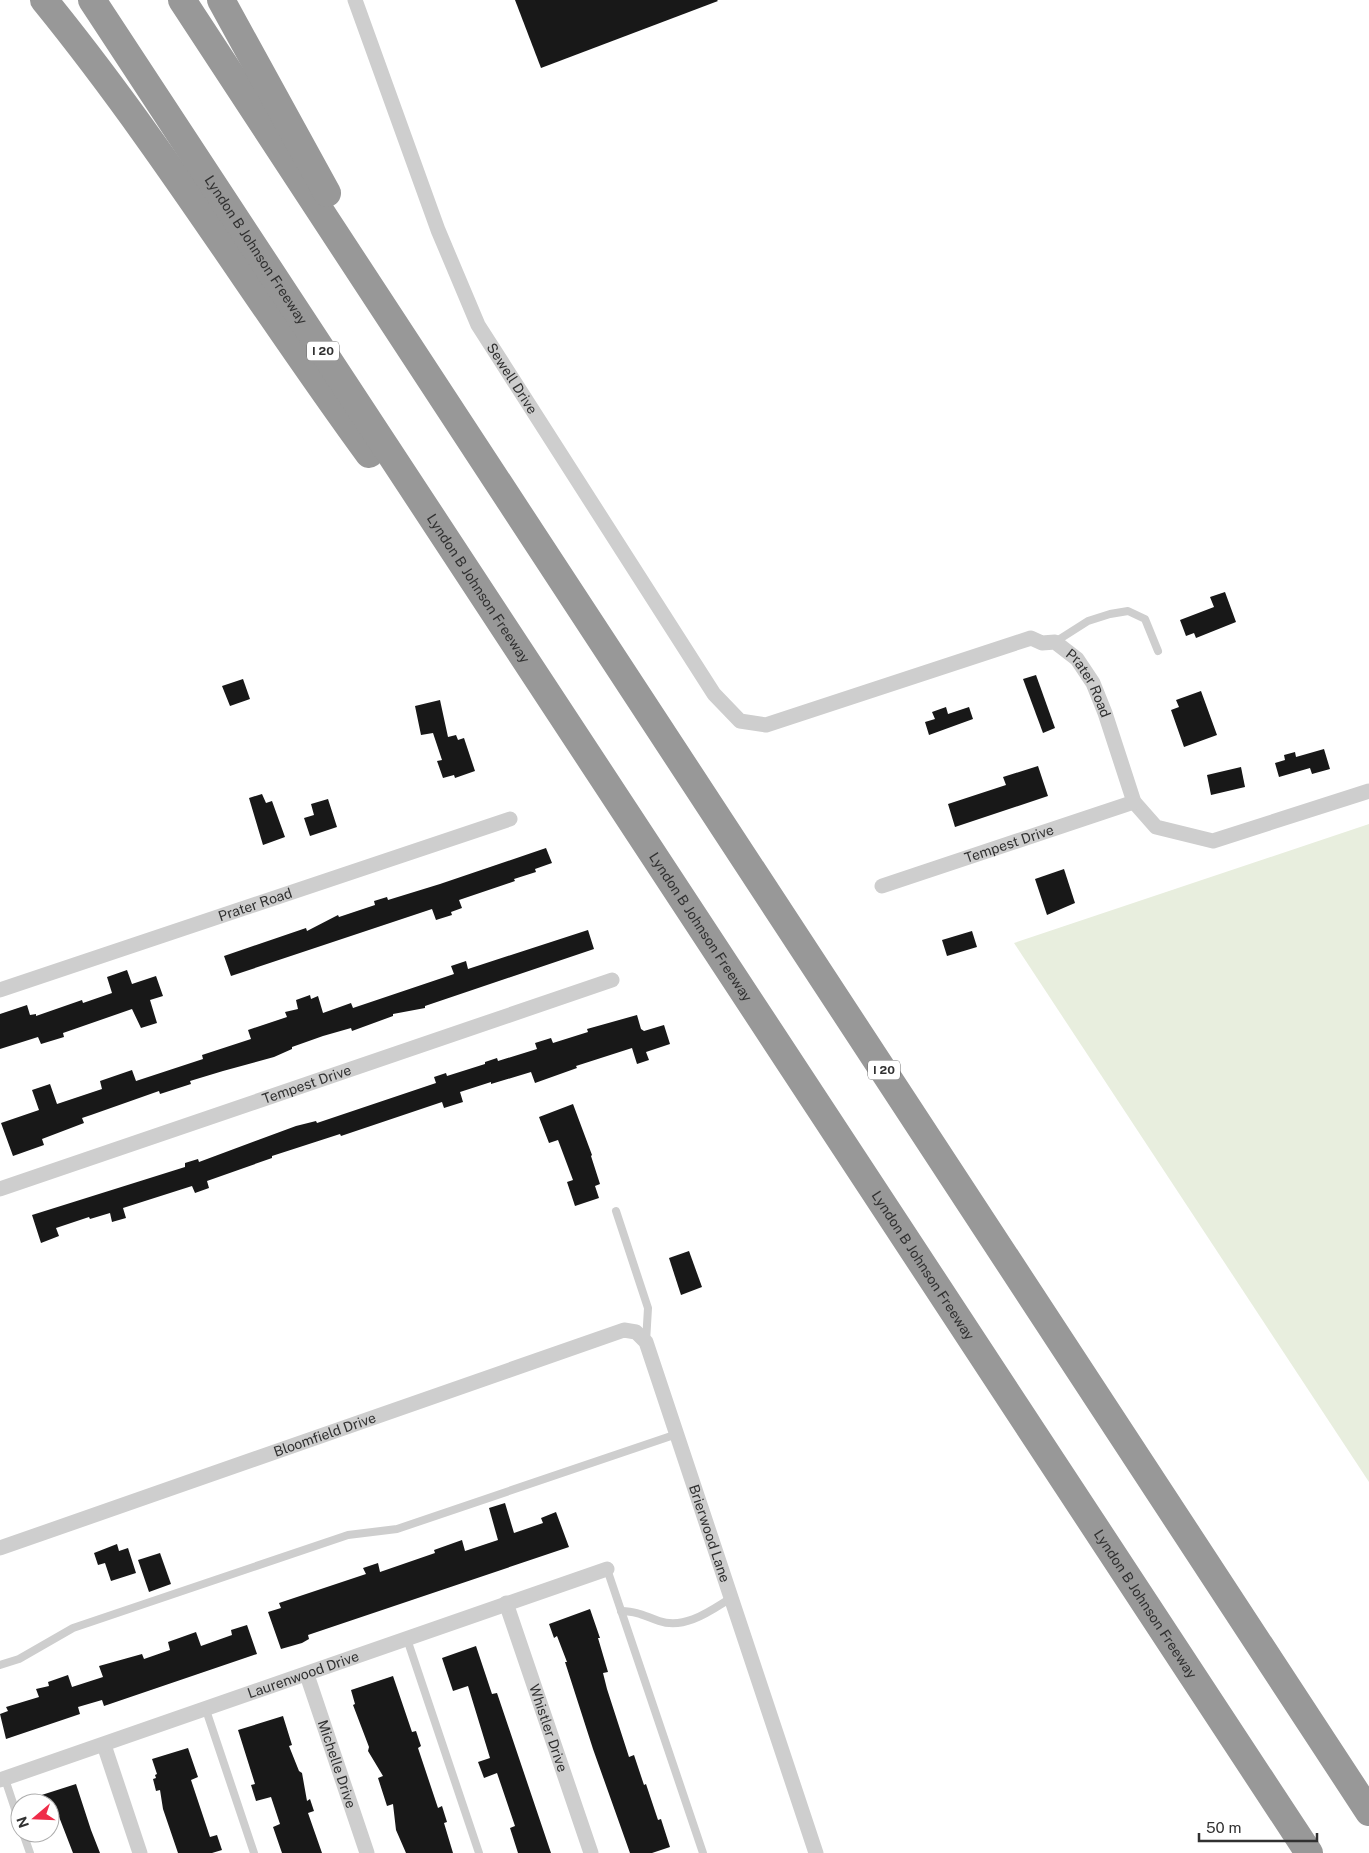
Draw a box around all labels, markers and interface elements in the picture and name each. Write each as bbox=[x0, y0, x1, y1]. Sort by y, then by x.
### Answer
street label: Lyndon B Johnson Freeway bbox=[201, 172, 311, 328]
street label: Sewell Drive bbox=[484, 340, 541, 417]
road number: I 20 bbox=[307, 342, 339, 361]
street label: Lyndon B Johnson Freeway bbox=[424, 511, 533, 666]
street label: Prater Road bbox=[1063, 646, 1114, 720]
street label: Tempest Drive bbox=[962, 821, 1056, 866]
street label: Lyndon B Johnson Freeway bbox=[646, 849, 756, 1005]
street label: Prater Road bbox=[216, 885, 294, 924]
road number: I 20 bbox=[868, 1060, 900, 1080]
street label: Tempest Drive bbox=[260, 1062, 353, 1107]
street label: Lyndon B Johnson Freeway bbox=[868, 1188, 978, 1343]
street label: Bloomfield Drive bbox=[272, 1409, 378, 1460]
street label: Brierwood Lane bbox=[686, 1482, 733, 1584]
street label: Lyndon B Johnson Freeway bbox=[1091, 1526, 1200, 1682]
street label: Laurenwood Drive bbox=[245, 1648, 361, 1701]
street label: Whistler Drive bbox=[526, 1682, 571, 1774]
street label: Michelle Drive bbox=[315, 1718, 359, 1810]
north arrow bbox=[10, 1793, 60, 1843]
scale bar bbox=[1199, 1810, 1316, 1842]
text: N bbox=[13, 1814, 32, 1830]
text: 50 m bbox=[1206, 1819, 1241, 1836]

